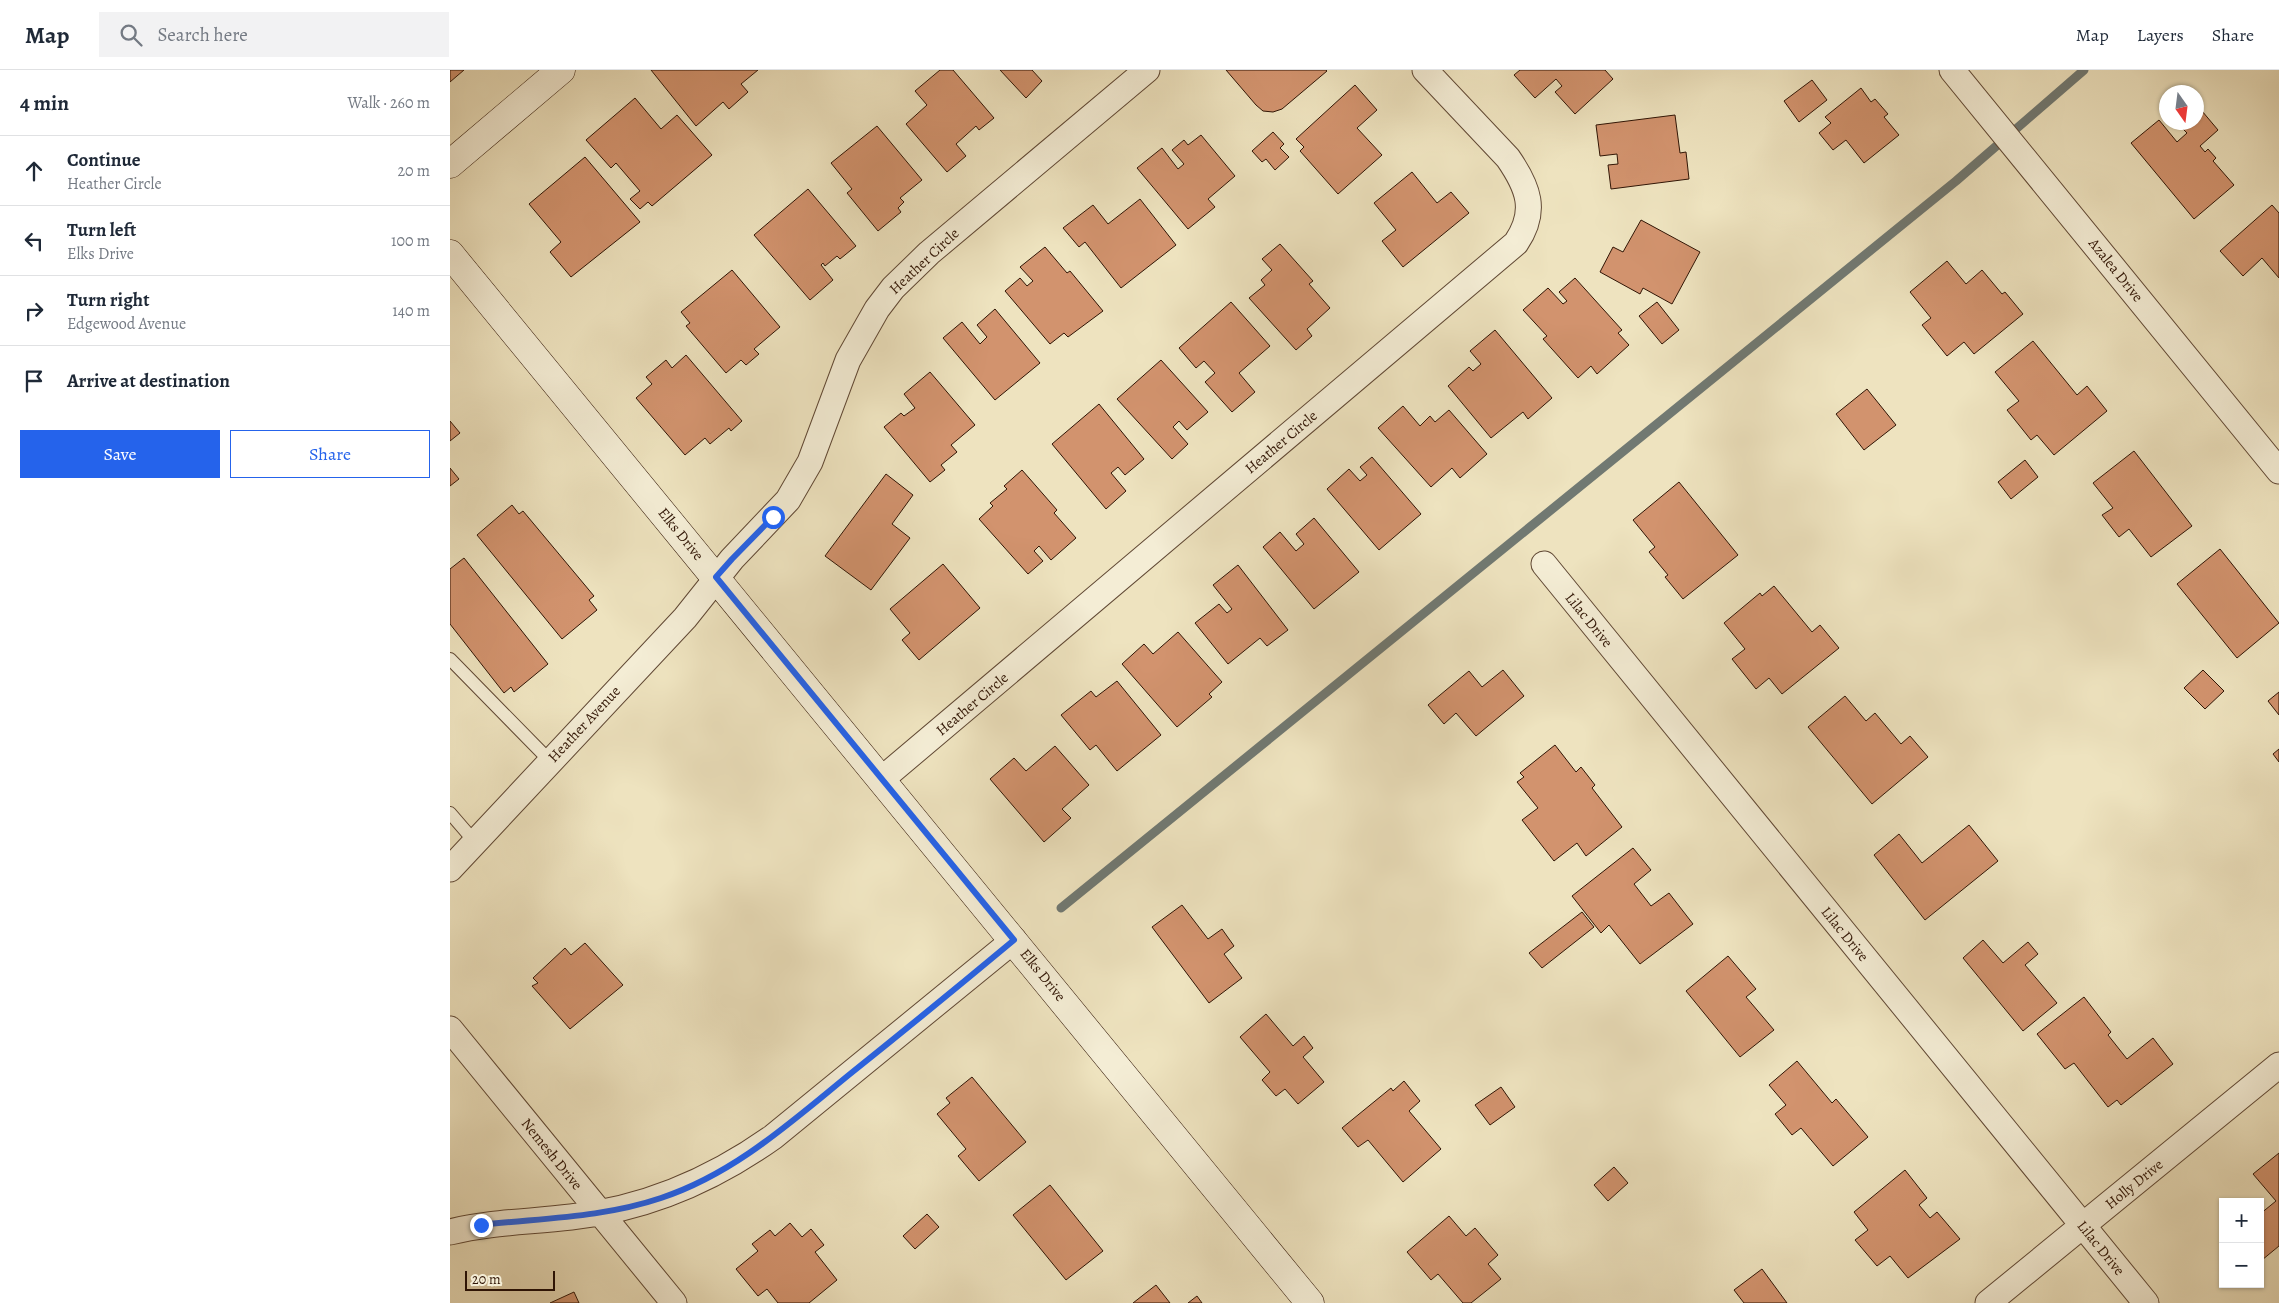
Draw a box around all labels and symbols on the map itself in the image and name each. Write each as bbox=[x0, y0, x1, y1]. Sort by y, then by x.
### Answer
north arrow bbox=[2159, 85, 2204, 130]
street label: Heather Circle bbox=[885, 223, 963, 299]
street label: Azalea Drive bbox=[2083, 233, 2148, 306]
street label: Heather Circle bbox=[1241, 406, 1322, 478]
street label: Elks Drive bbox=[654, 503, 709, 565]
route start bbox=[762, 506, 785, 529]
street label: Lilac Drive bbox=[1561, 588, 1618, 652]
street label: Heather Circle bbox=[932, 668, 1013, 740]
street label: Heather Avenue bbox=[543, 681, 625, 767]
street label: Lilac Drive bbox=[1817, 902, 1874, 966]
street label: Elks Drive bbox=[1016, 944, 1071, 1006]
street label: Nemesh Drive bbox=[517, 1114, 587, 1194]
street label: Holly Drive bbox=[2101, 1154, 2167, 1214]
route end bbox=[470, 1214, 493, 1237]
street label: Lilac Drive bbox=[2073, 1216, 2130, 1280]
scale bar bbox=[465, 1268, 555, 1291]

